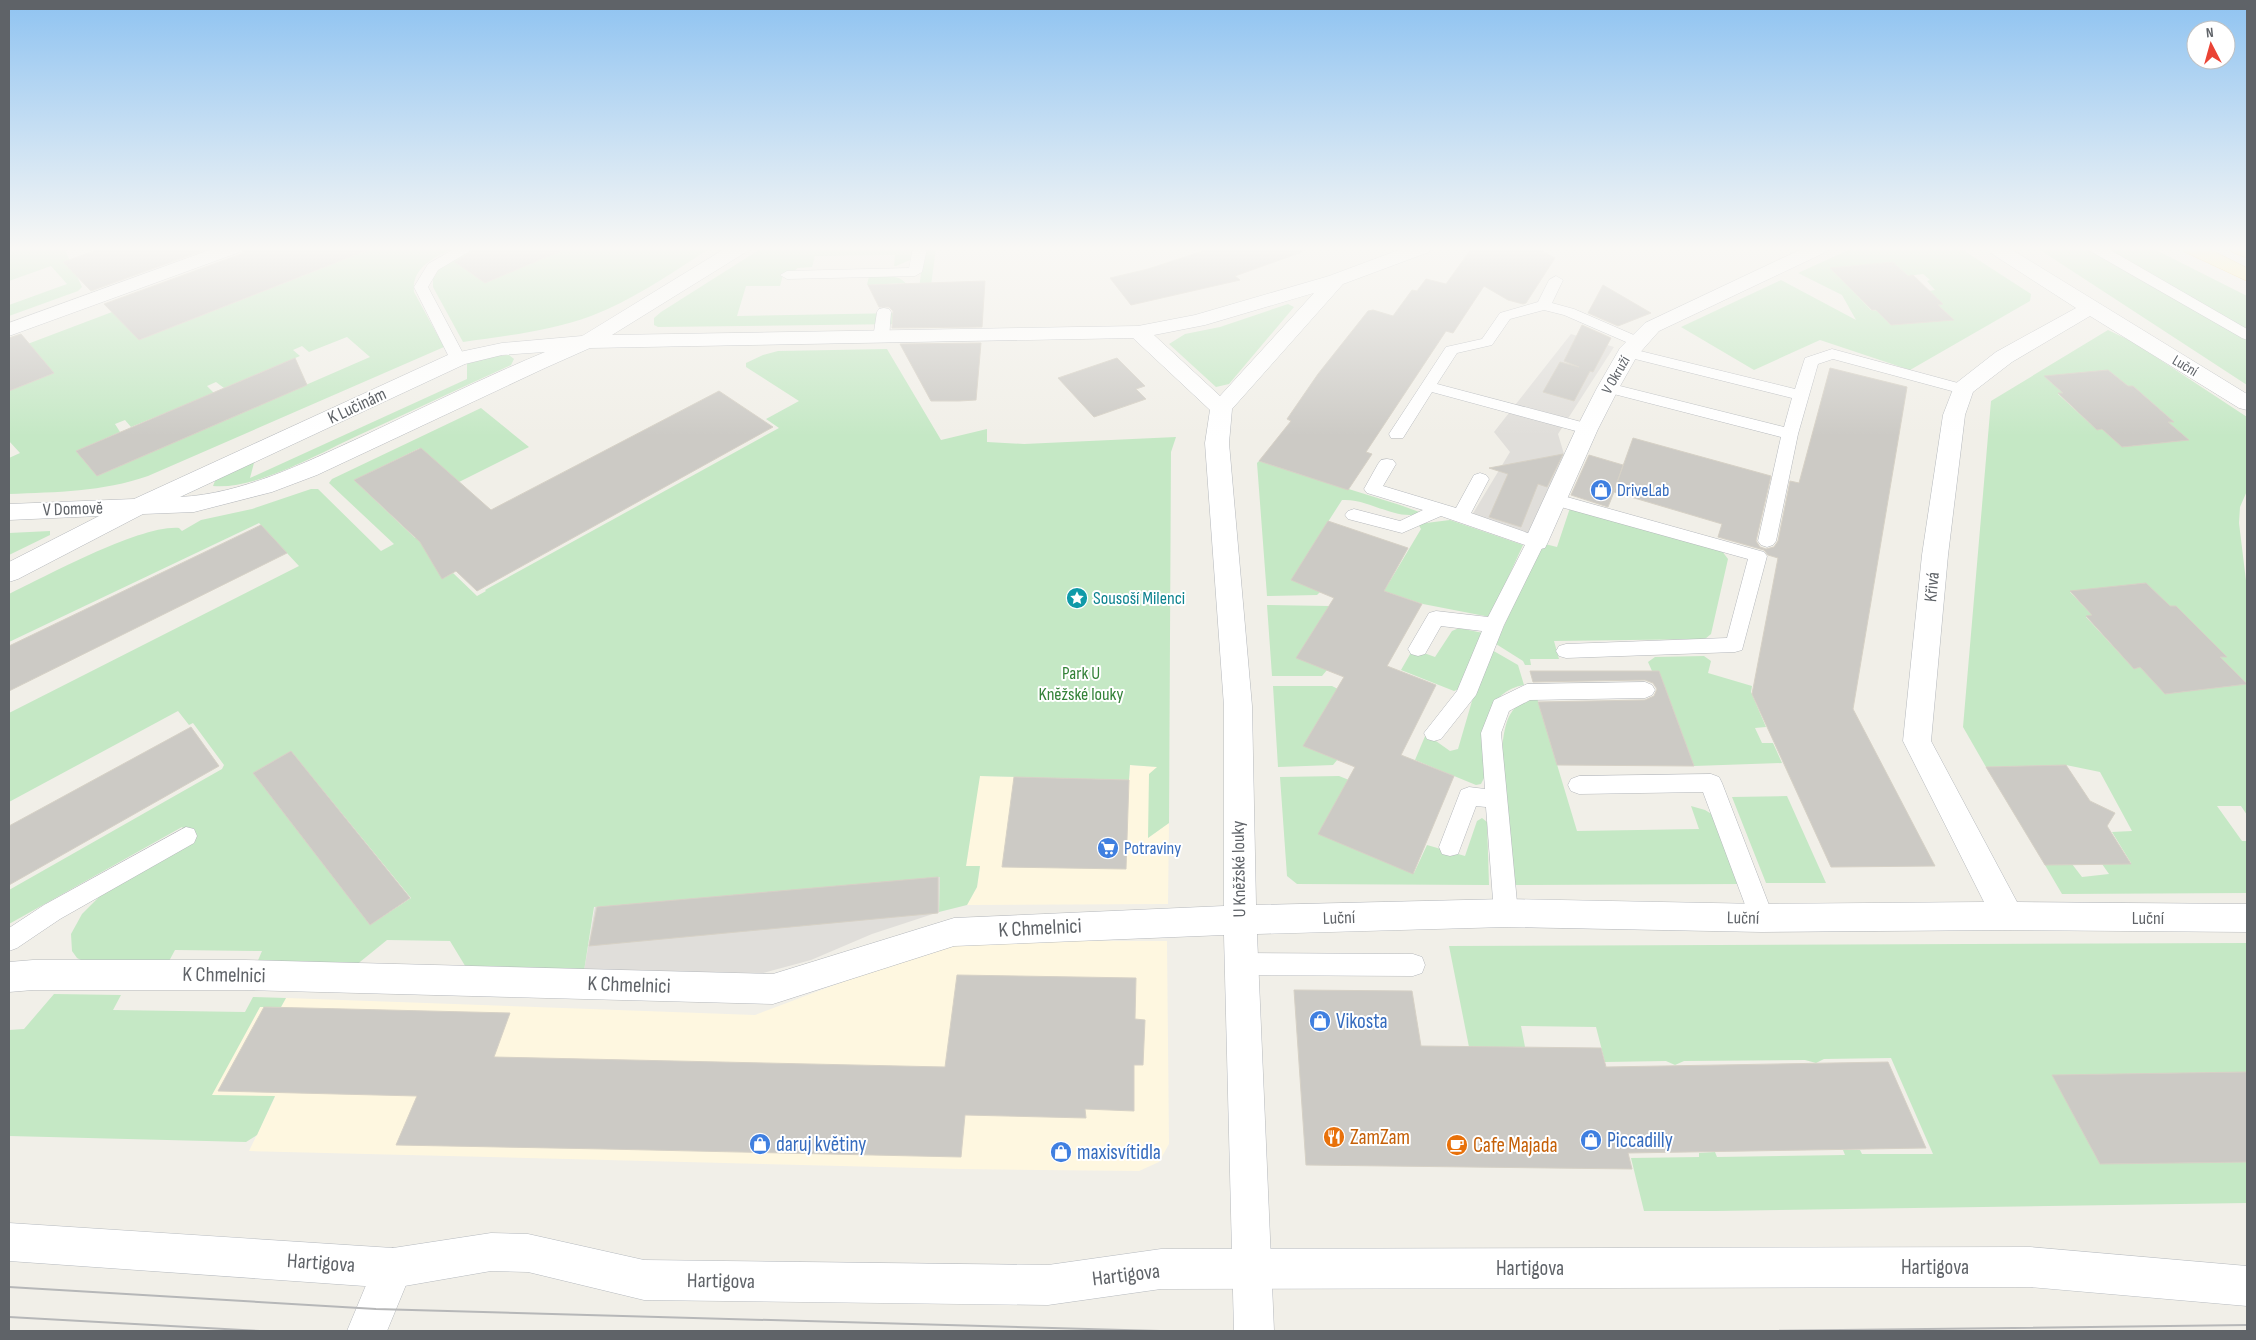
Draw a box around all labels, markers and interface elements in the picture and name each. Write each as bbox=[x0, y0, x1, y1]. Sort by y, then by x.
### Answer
north arrow bbox=[2186, 20, 2236, 70]
text: N bbox=[2205, 24, 2214, 41]
street label: Luční bbox=[2169, 351, 2202, 381]
street label: V Okruží bbox=[1598, 352, 1635, 398]
street label: K Lučinám bbox=[324, 383, 390, 429]
shop icon: DriveLab bbox=[1589, 478, 1613, 502]
place label: DriveLab bbox=[1617, 480, 1670, 501]
street label: V Domově bbox=[43, 497, 103, 521]
street label: Křivá bbox=[1920, 571, 1944, 603]
place icon: Sousoší Milenci bbox=[1065, 586, 1089, 610]
place label: Sousoší Milenci bbox=[1093, 588, 1185, 609]
park label: Park U Kněžské louky bbox=[1039, 663, 1123, 705]
street label: U Kněžské louky bbox=[1228, 821, 1250, 917]
supermarket icon: Potraviny bbox=[1096, 836, 1120, 860]
place label: Potraviny bbox=[1124, 838, 1181, 859]
street label: Luční bbox=[1322, 907, 1356, 929]
street label: Luční bbox=[1727, 907, 1760, 929]
street label: Luční bbox=[2132, 908, 2165, 929]
street label: K Chmelnici bbox=[998, 913, 1082, 943]
street label: K Chmelnici bbox=[182, 962, 266, 988]
street label: K Chmelnici bbox=[587, 971, 671, 999]
shop icon: Vikosta bbox=[1308, 1009, 1332, 1033]
place label: Vikosta bbox=[1336, 1009, 1388, 1034]
restaurant icon: ZamZam bbox=[1322, 1125, 1346, 1149]
place label: ZamZam bbox=[1350, 1125, 1410, 1150]
shop icon: Piccadilly bbox=[1579, 1128, 1603, 1152]
place label: Piccadilly bbox=[1607, 1128, 1673, 1153]
shop icon: daruj květiny bbox=[748, 1132, 772, 1156]
place label: daruj květiny bbox=[776, 1132, 866, 1157]
cafe icon: Cafe Majada bbox=[1445, 1133, 1469, 1157]
place label: Cafe Majada bbox=[1473, 1133, 1558, 1158]
shop icon: maxisvítidla bbox=[1049, 1140, 1073, 1164]
place label: maxisvítidla bbox=[1077, 1140, 1161, 1165]
street label: Hartigova bbox=[286, 1248, 356, 1278]
street label: Hartigova bbox=[1901, 1255, 1969, 1280]
street label: Hartigova bbox=[1496, 1256, 1564, 1281]
street label: Hartigova bbox=[1091, 1258, 1161, 1292]
street label: Hartigova bbox=[687, 1268, 755, 1294]

